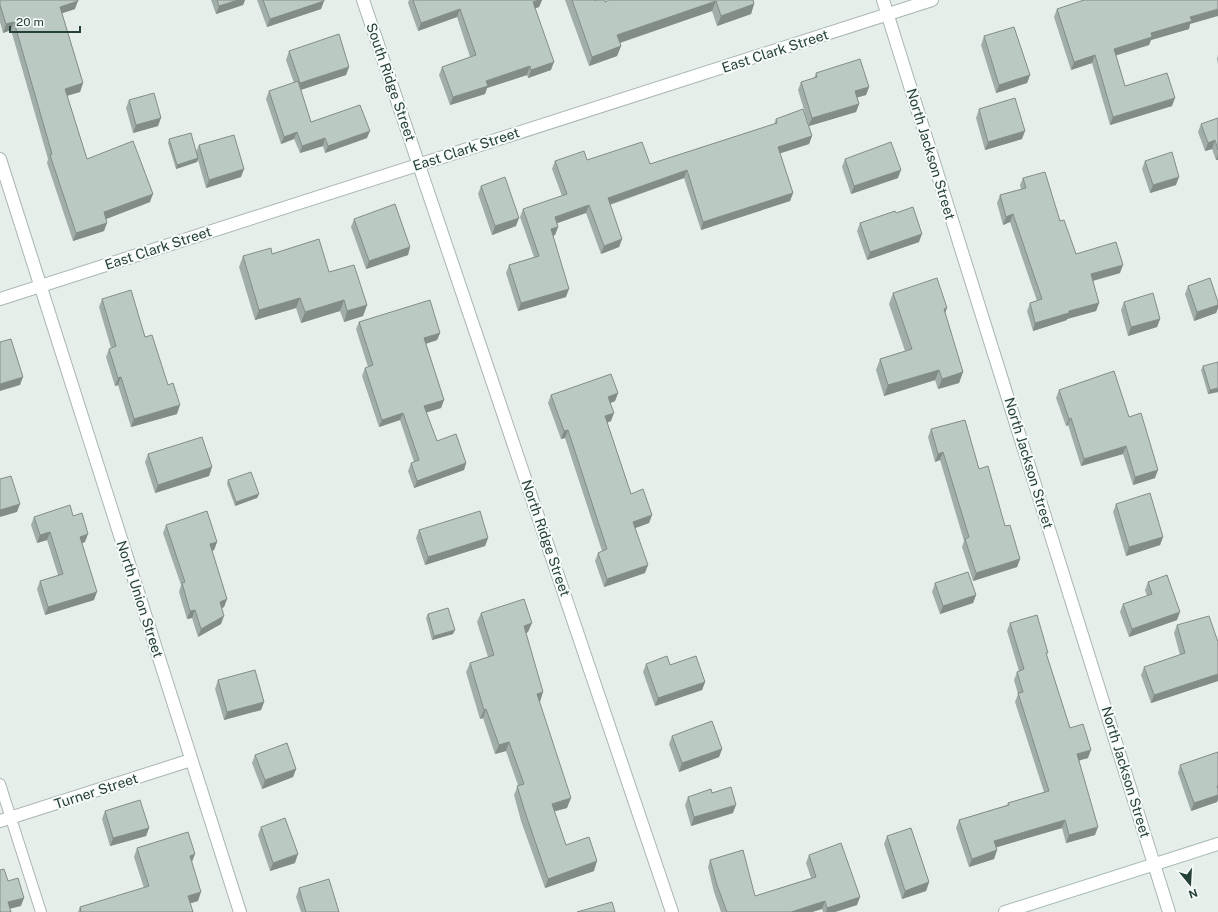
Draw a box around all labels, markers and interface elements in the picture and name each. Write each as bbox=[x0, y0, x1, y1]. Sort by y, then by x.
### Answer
scale bar bbox=[10, 8, 80, 34]
text: 20 m bbox=[16, 15, 44, 29]
street label: South Ridge Street bbox=[363, 21, 419, 143]
street label: East Clark Street bbox=[720, 26, 830, 76]
street label: North Jackson Street bbox=[903, 86, 959, 222]
street label: East Clark Street bbox=[411, 124, 521, 174]
street label: East Clark Street bbox=[103, 223, 213, 273]
street label: North Jackson Street bbox=[1001, 395, 1057, 531]
street label: North Ridge Street bbox=[519, 478, 573, 598]
street label: North Union Street bbox=[114, 538, 166, 660]
street label: North Jackson Street bbox=[1098, 704, 1154, 840]
street label: Turner Street bbox=[52, 770, 140, 812]
north arrow bbox=[1170, 864, 1210, 904]
text: N bbox=[1187, 886, 1199, 901]

